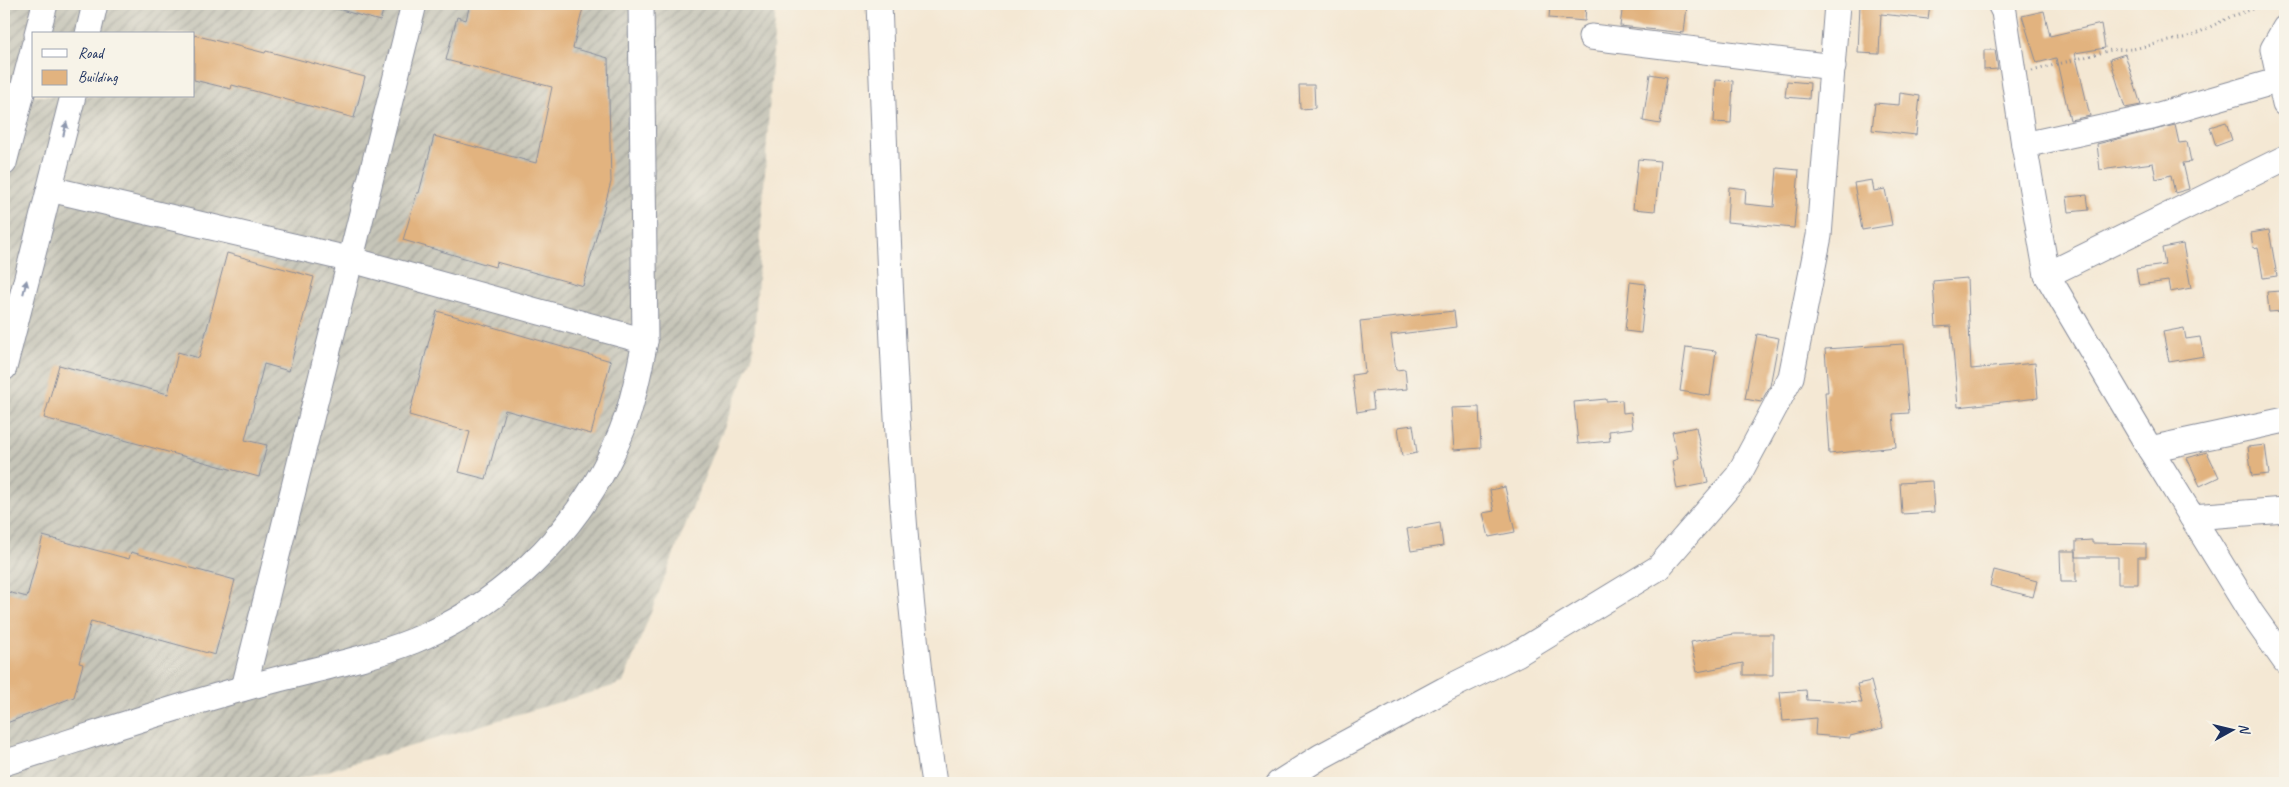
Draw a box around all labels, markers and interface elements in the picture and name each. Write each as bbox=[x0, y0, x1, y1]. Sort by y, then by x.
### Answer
legend bbox=[32, 32, 195, 98]
text: Road bbox=[78, 44, 105, 63]
text: Building bbox=[78, 68, 118, 87]
one-way arrow bbox=[61, 122, 69, 137]
one-way arrow bbox=[21, 279, 29, 294]
north arrow bbox=[2206, 704, 2256, 754]
text: N bbox=[2235, 723, 2254, 736]

